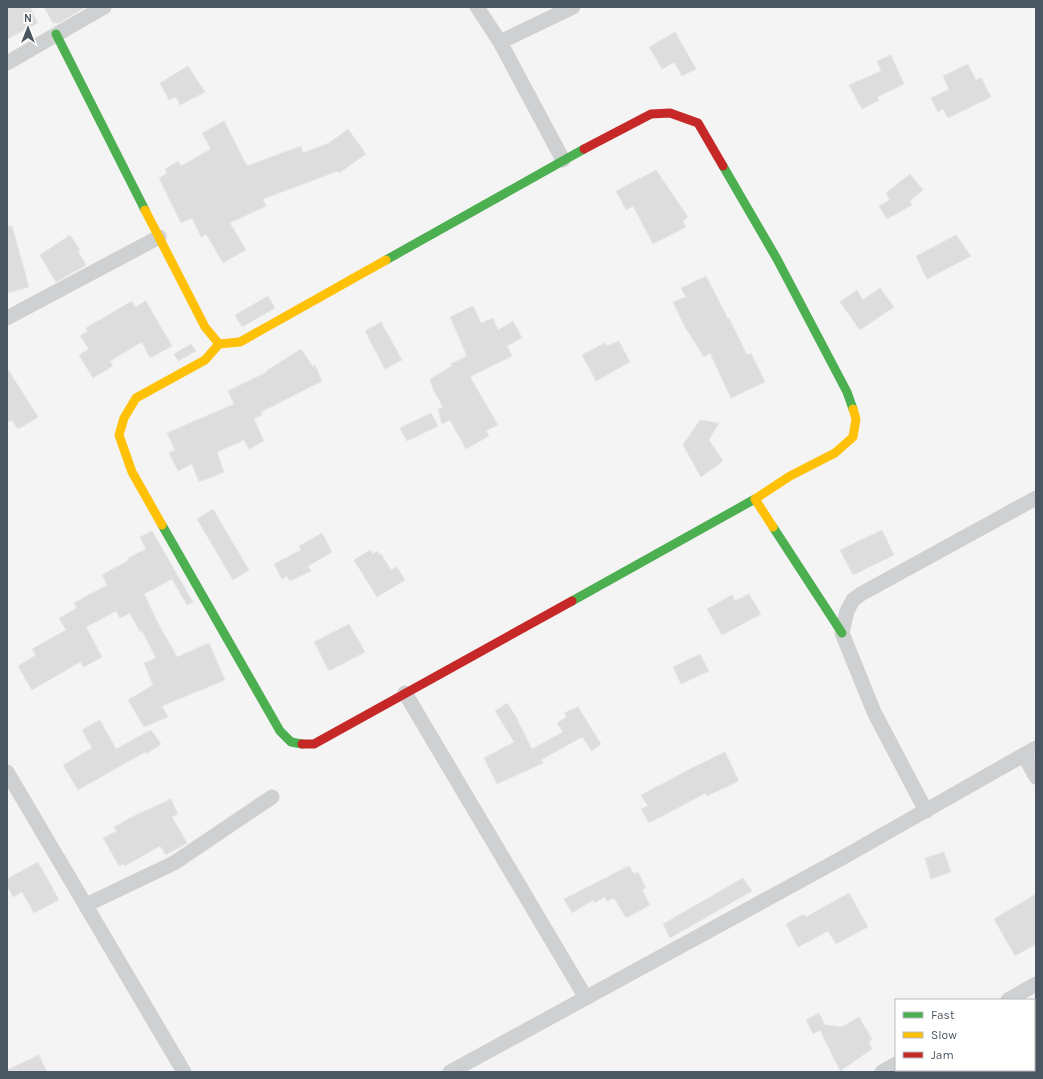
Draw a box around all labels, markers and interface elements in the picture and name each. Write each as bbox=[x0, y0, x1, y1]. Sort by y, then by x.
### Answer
north arrow bbox=[8, 8, 48, 48]
text: N bbox=[24, 12, 32, 25]
legend bbox=[895, 999, 1035, 1071]
text: Fast bbox=[931, 1008, 955, 1022]
text: Slow bbox=[931, 1028, 957, 1042]
text: Jam bbox=[931, 1048, 954, 1062]

